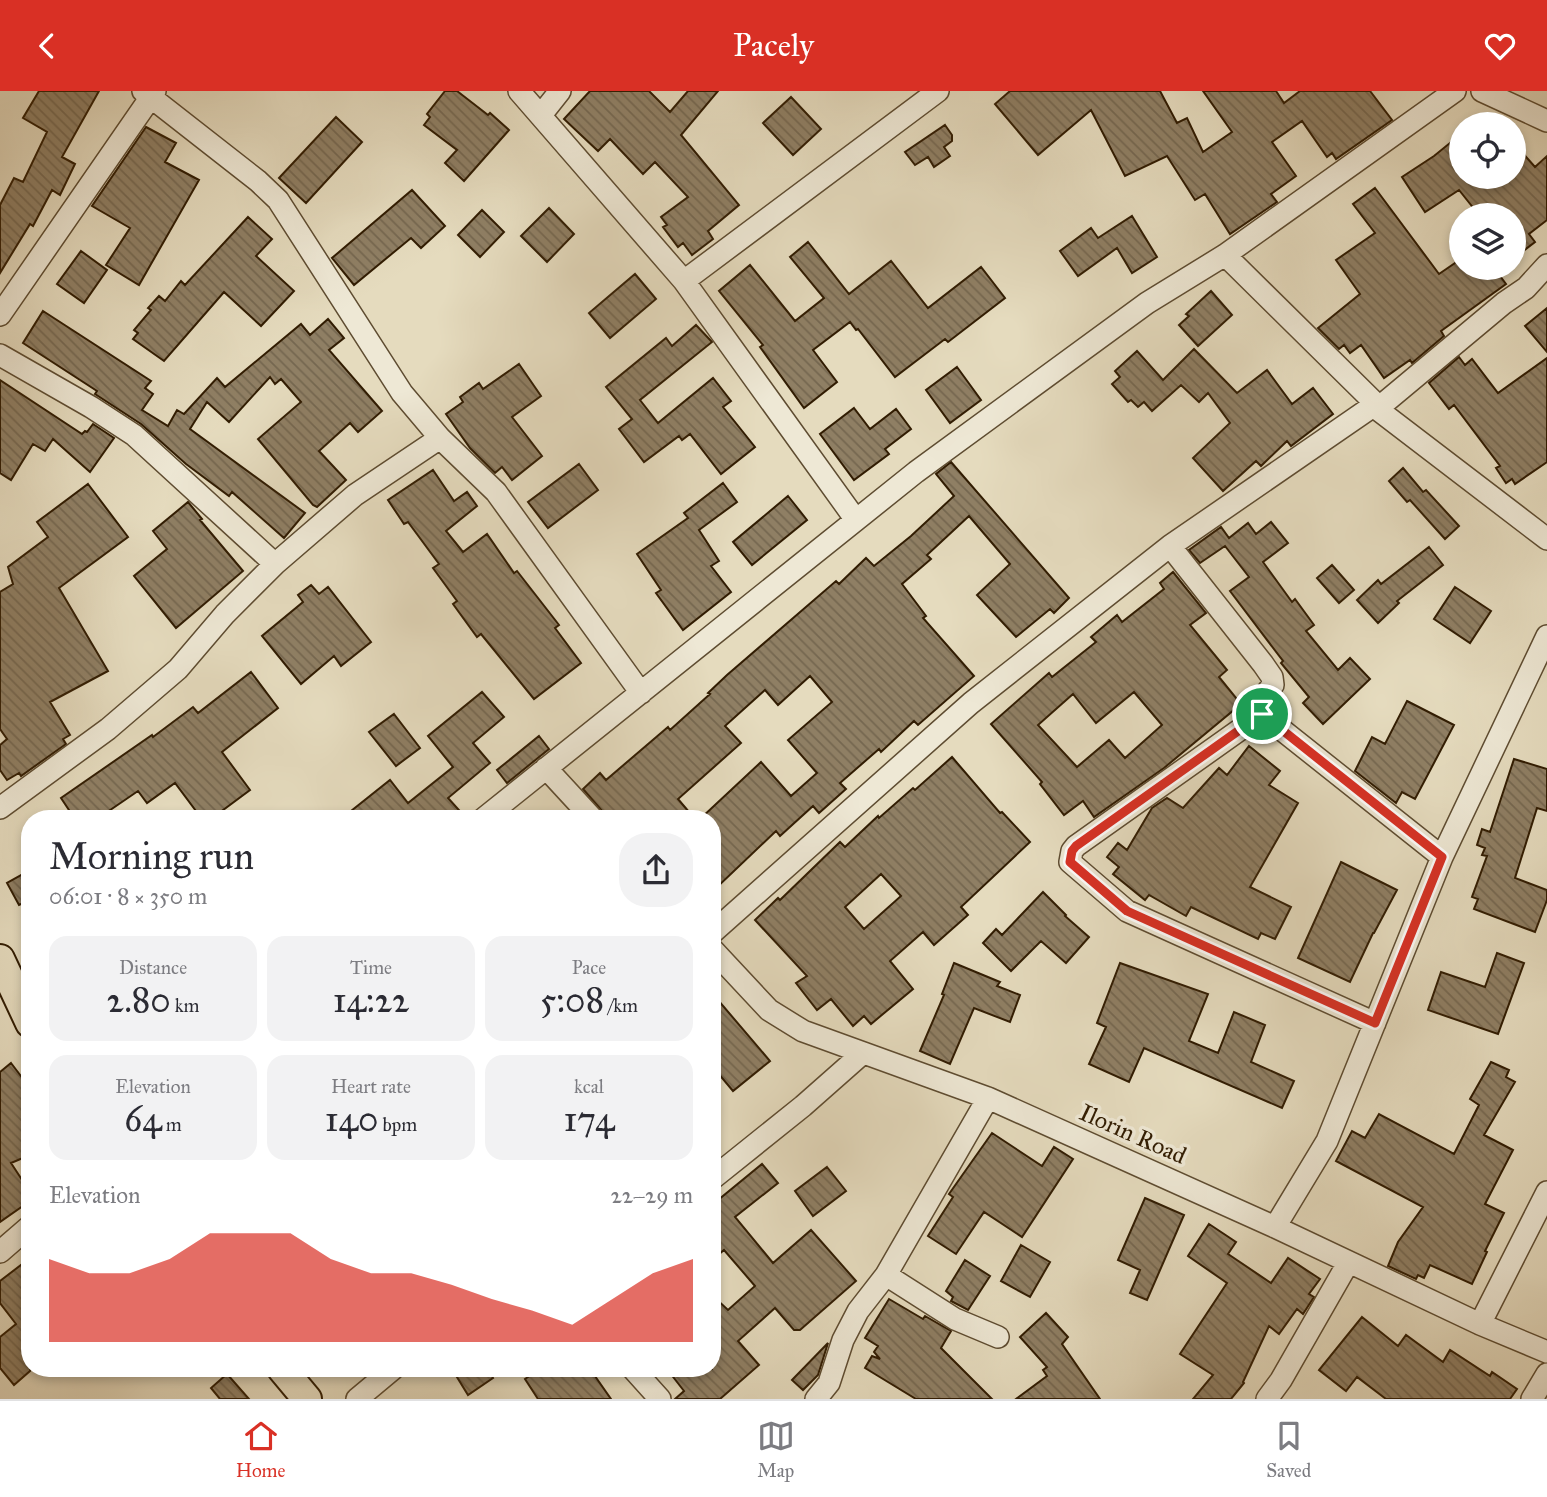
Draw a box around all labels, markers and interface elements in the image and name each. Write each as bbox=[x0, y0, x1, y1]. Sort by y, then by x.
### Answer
text: Pacely bbox=[733, 26, 814, 65]
icon: back bbox=[28, 27, 66, 65]
icon: heart bbox=[1481, 27, 1519, 65]
map controls bbox=[1449, 112, 1526, 280]
button: locate bbox=[1449, 112, 1526, 189]
button: layers bbox=[1449, 203, 1526, 280]
pin bbox=[1232, 684, 1292, 744]
icon: arrive bbox=[1243, 695, 1281, 733]
text: Morning run bbox=[49, 833, 254, 879]
button: share bbox=[619, 833, 693, 907]
text: 06:01 · 8 × 350 m bbox=[49, 882, 207, 910]
text: Distance bbox=[119, 956, 187, 979]
text: Time bbox=[350, 956, 392, 979]
text: Pace bbox=[572, 956, 606, 979]
text: 2.80 bbox=[106, 979, 171, 1022]
text: 14:22 bbox=[333, 979, 409, 1022]
text: 5:08 bbox=[540, 979, 604, 1022]
text: km bbox=[171, 994, 200, 1017]
text: /km bbox=[604, 994, 638, 1017]
text: Elevation bbox=[115, 1075, 191, 1098]
text: Heart rate bbox=[331, 1075, 411, 1098]
text: kcal bbox=[574, 1075, 604, 1098]
street label: Ilorin Road bbox=[1075, 1097, 1191, 1171]
text: 64 bbox=[124, 1098, 162, 1141]
text: 140 bbox=[325, 1098, 378, 1141]
text: 174 bbox=[563, 1098, 615, 1141]
text: m bbox=[162, 1113, 182, 1136]
text: bpm bbox=[378, 1113, 417, 1136]
text: Elevation bbox=[49, 1181, 140, 1209]
text: 22–29 m bbox=[610, 1181, 693, 1209]
tab: Home bbox=[236, 1417, 285, 1482]
tab: Map bbox=[757, 1417, 795, 1482]
tab: Saved bbox=[1266, 1417, 1311, 1482]

